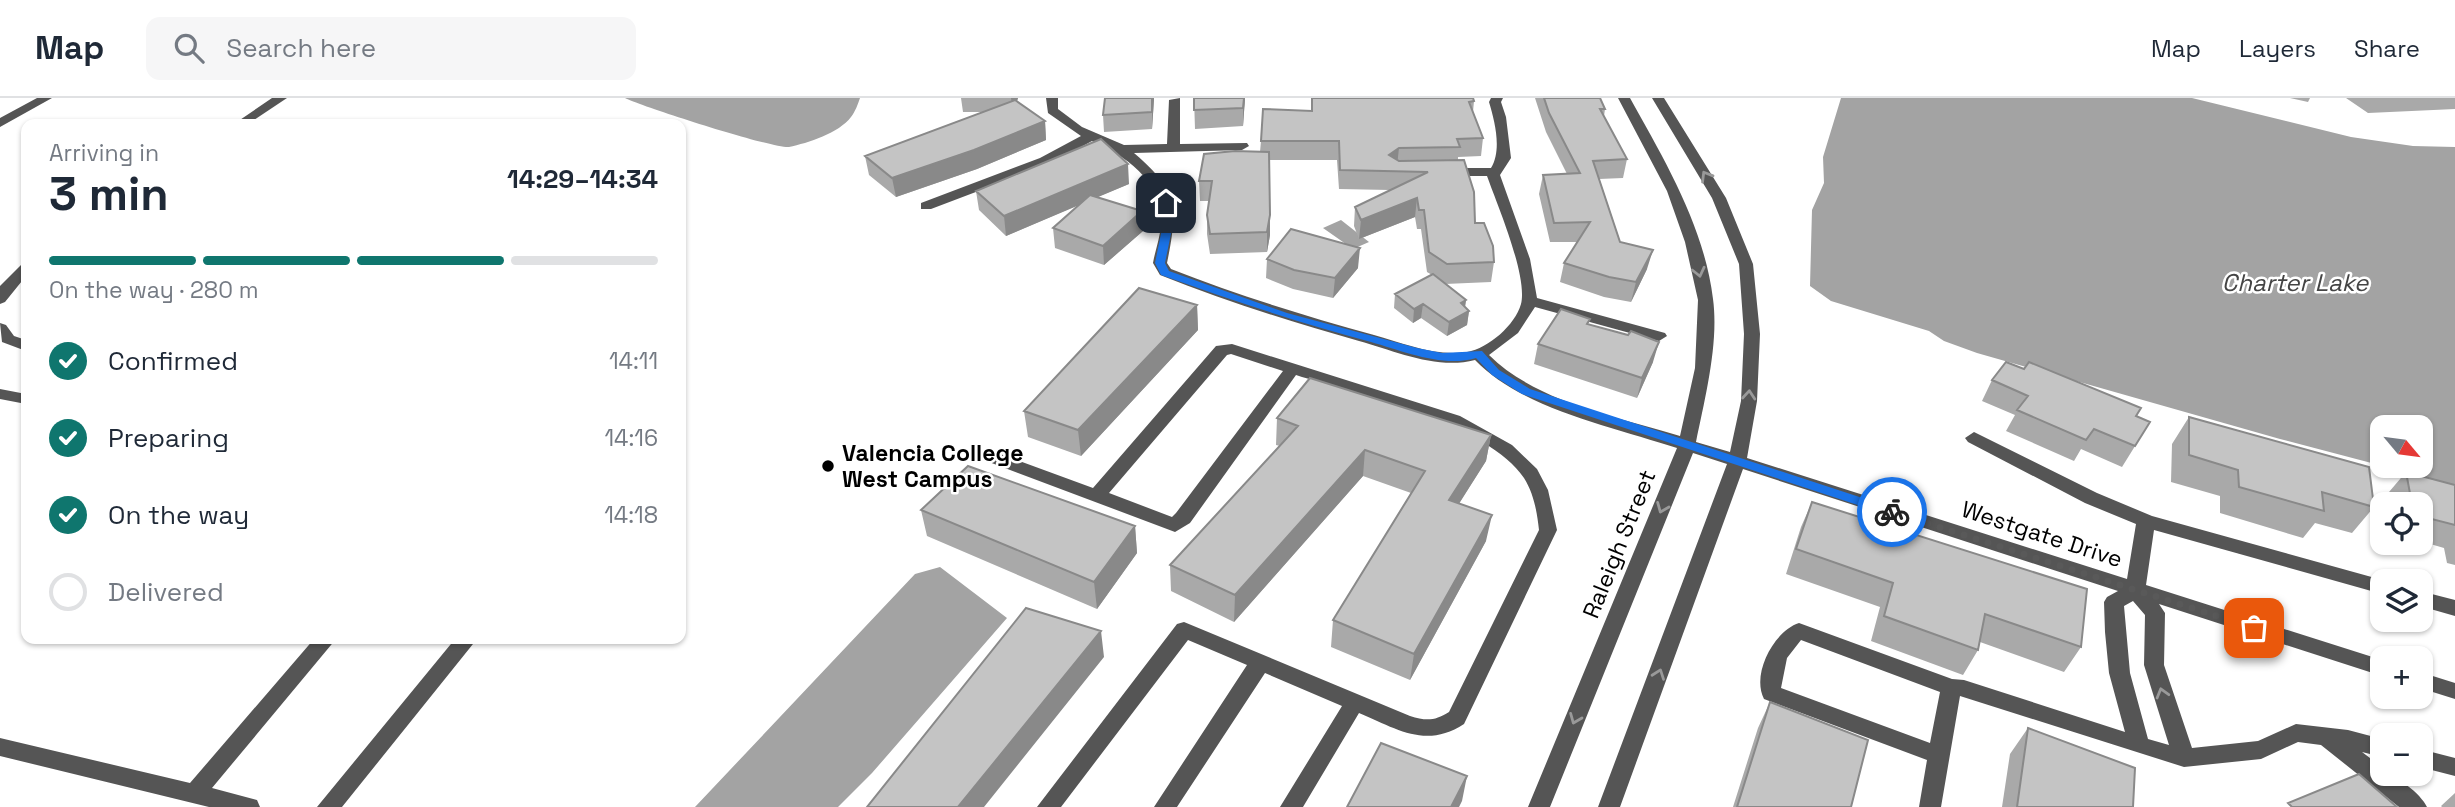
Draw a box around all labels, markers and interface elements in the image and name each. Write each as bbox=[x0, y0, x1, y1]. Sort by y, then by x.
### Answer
search box bbox=[146, 17, 636, 80]
text: Map bbox=[35, 27, 104, 69]
icon: search bbox=[170, 29, 208, 67]
text: Search here bbox=[226, 31, 376, 65]
text: Map bbox=[2151, 33, 2201, 64]
text: Layers bbox=[2239, 33, 2316, 64]
text: Share bbox=[2354, 33, 2420, 64]
text: Arriving in bbox=[49, 138, 159, 168]
text: 14:29–14:34 bbox=[507, 162, 658, 196]
text: 3 min bbox=[49, 165, 169, 223]
one-way arrow bbox=[1701, 171, 1714, 184]
pin bbox=[1136, 173, 1196, 233]
icon: home bbox=[1147, 184, 1185, 222]
one-way arrow bbox=[1691, 266, 1705, 278]
water label: Charter Lake bbox=[2222, 267, 2369, 298]
text: On the way · 280 m bbox=[49, 275, 259, 305]
icon: check bbox=[49, 342, 87, 380]
text: Confirmed bbox=[108, 344, 238, 378]
text: 14:11 bbox=[609, 346, 658, 376]
one-way arrow bbox=[1741, 389, 1756, 400]
north arrow bbox=[2370, 415, 2432, 478]
map controls bbox=[2370, 415, 2433, 786]
icon: check bbox=[49, 419, 87, 457]
text: Preparing bbox=[108, 421, 229, 455]
text: 14:16 bbox=[605, 423, 658, 453]
place label: Valencia College West Campus bbox=[842, 438, 1023, 494]
marker: Valencia College West Campus bbox=[820, 458, 836, 474]
street label: Raleigh Street bbox=[1576, 465, 1662, 623]
courier bbox=[1857, 477, 1927, 547]
button: locate bbox=[2370, 492, 2433, 555]
icon: bike bbox=[1873, 493, 1911, 531]
street label: Westgate Drive bbox=[1958, 494, 2126, 574]
icon: check bbox=[49, 496, 87, 534]
text: On the way bbox=[108, 498, 249, 532]
text: 14:18 bbox=[604, 500, 658, 530]
one-way arrow bbox=[1656, 502, 1670, 514]
button: layers bbox=[2370, 569, 2433, 632]
text: Delivered bbox=[108, 575, 224, 609]
pin bbox=[2224, 598, 2284, 658]
icon: bag bbox=[2235, 609, 2273, 647]
button: + bbox=[2370, 646, 2433, 709]
one-way arrow bbox=[1650, 669, 1664, 681]
one-way arrow bbox=[2156, 687, 2171, 699]
one-way arrow bbox=[1570, 712, 1584, 724]
button: − bbox=[2370, 723, 2433, 786]

